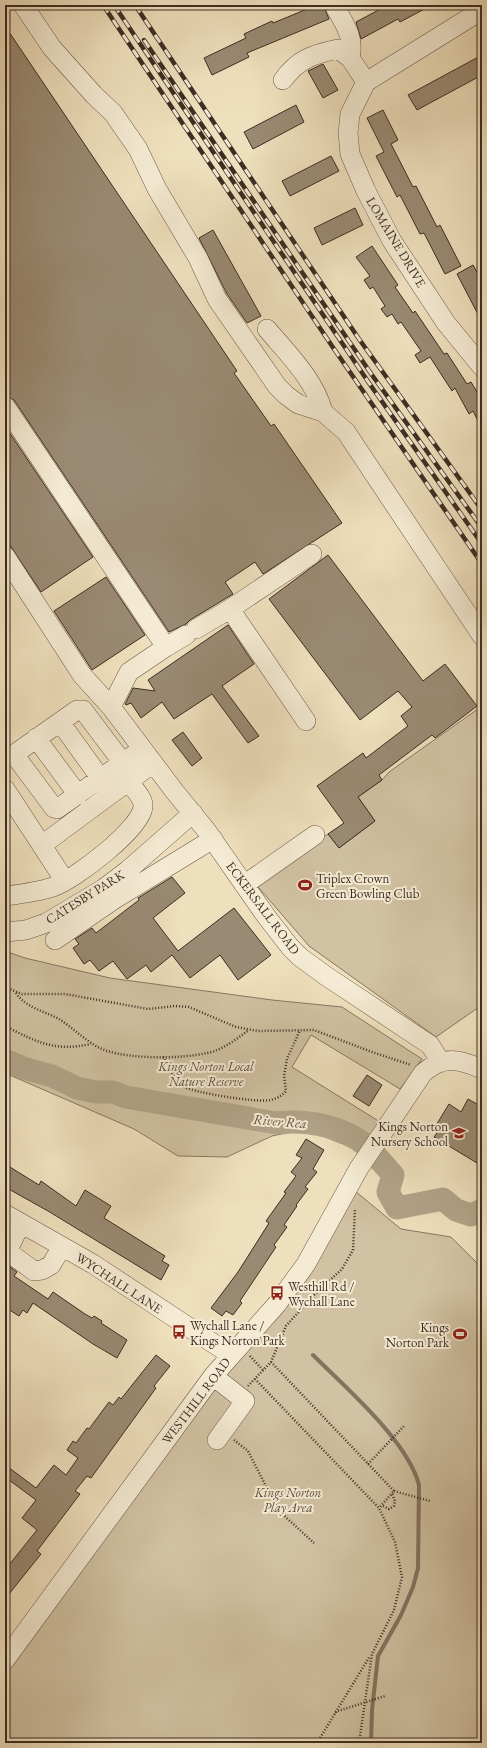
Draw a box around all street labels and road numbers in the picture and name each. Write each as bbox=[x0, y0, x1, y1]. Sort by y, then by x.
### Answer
street label: LOMAINE DRIVE bbox=[362, 194, 430, 290]
street label: ECKERSALL ROAD bbox=[222, 858, 304, 958]
street label: CATESBY PARK bbox=[42, 866, 128, 928]
street label: WYCHALL LANE bbox=[72, 1249, 166, 1317]
street label: WESTHILL ROAD bbox=[158, 1354, 234, 1448]

